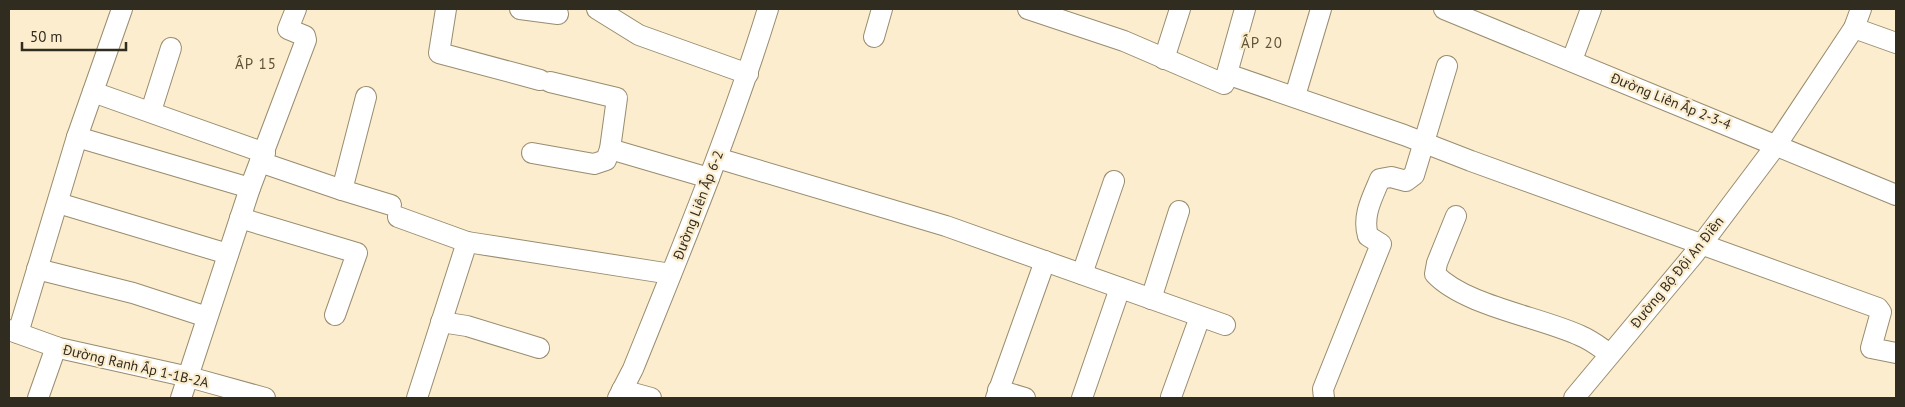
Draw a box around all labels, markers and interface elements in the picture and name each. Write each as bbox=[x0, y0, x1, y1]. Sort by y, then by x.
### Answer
scale bar bbox=[22, 20, 126, 52]
text: 50 m bbox=[30, 27, 63, 46]
district label: ẤP 20 bbox=[1241, 33, 1283, 52]
district label: ẤP 15 bbox=[235, 54, 277, 73]
street label: Đường Liên Ấp 2-3-4 bbox=[1607, 68, 1734, 133]
street label: Đường Liên Ấp 6-2 bbox=[669, 148, 727, 263]
street label: Đường Bộ Đội An Điền bbox=[1626, 213, 1728, 332]
street label: Đường Ranh Ấp 1-1B-2A bbox=[60, 340, 212, 392]

